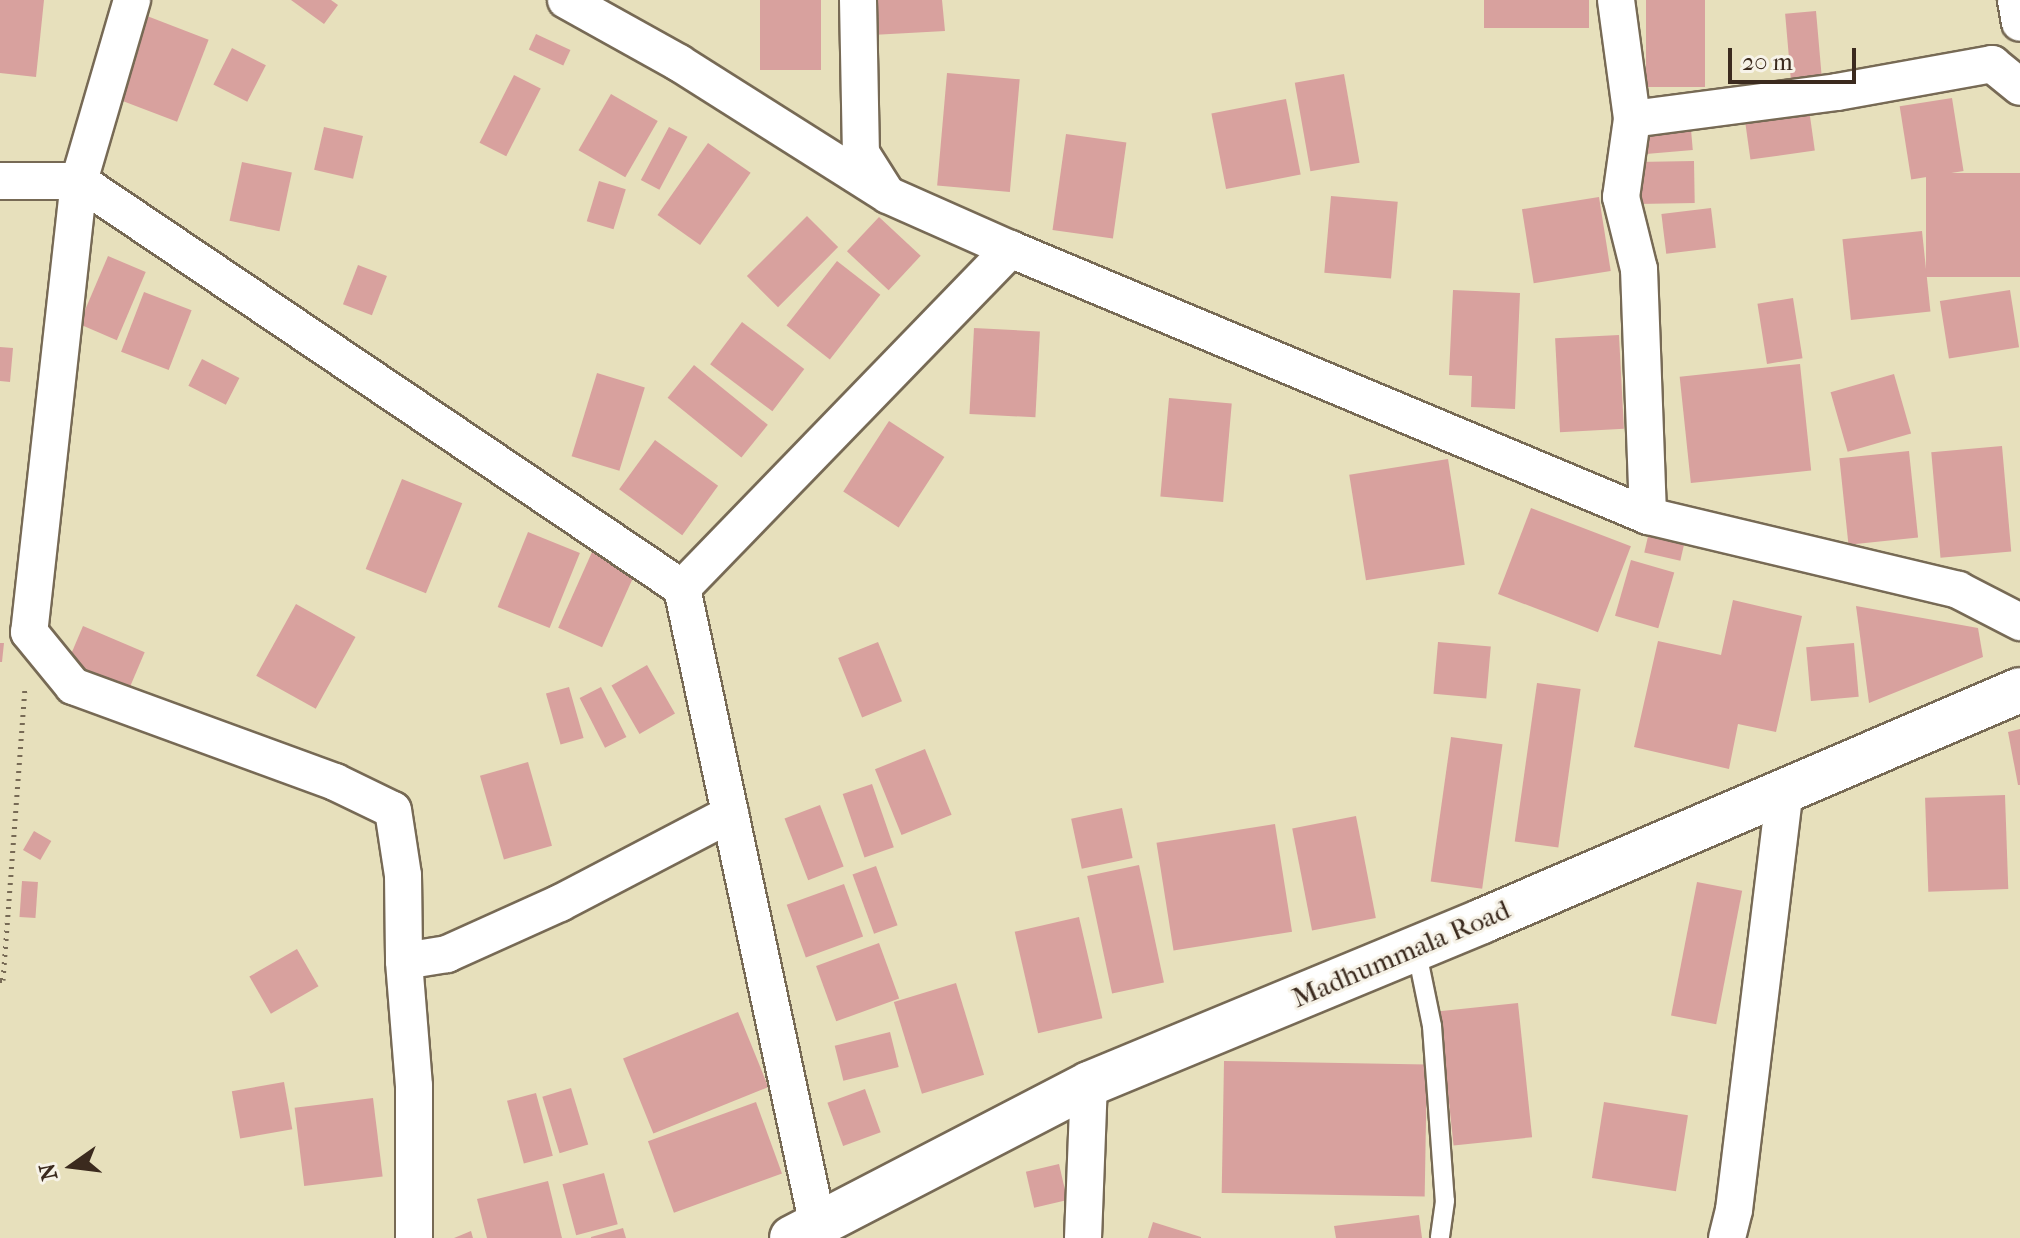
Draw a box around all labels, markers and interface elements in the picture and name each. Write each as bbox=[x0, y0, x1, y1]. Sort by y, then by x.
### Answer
scale bar bbox=[1732, 32, 1860, 82]
text: 20 m bbox=[1742, 48, 1793, 76]
street label: Madhummala Road bbox=[1287, 893, 1515, 1015]
north arrow bbox=[32, 1126, 112, 1206]
text: N bbox=[34, 1161, 63, 1183]

